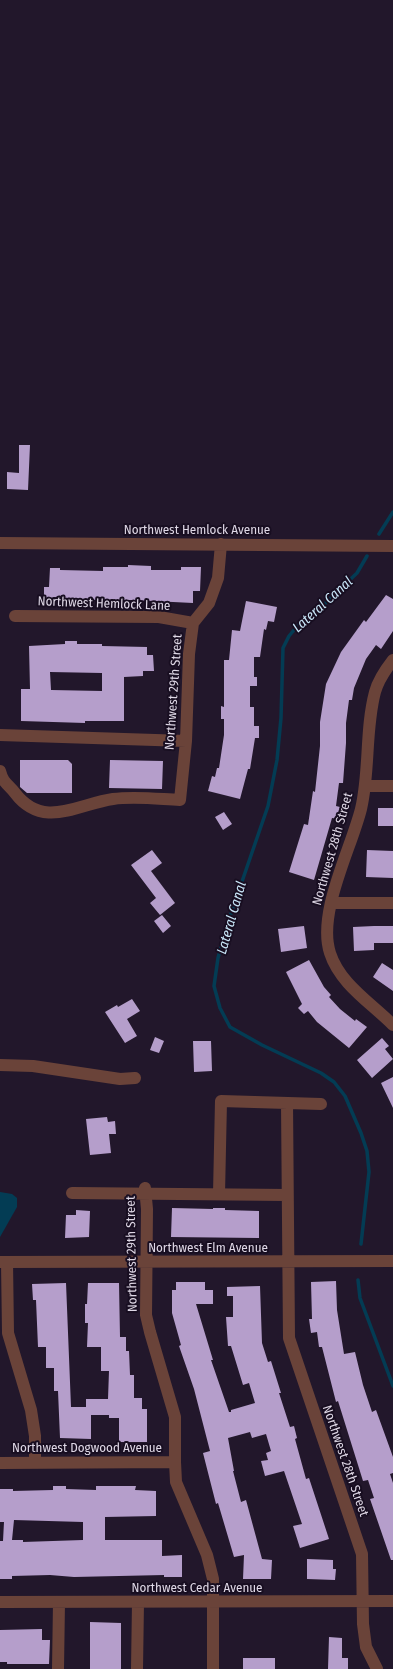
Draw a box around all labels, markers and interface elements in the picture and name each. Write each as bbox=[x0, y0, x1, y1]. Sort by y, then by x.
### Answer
street label: Northwest Hemlock Avenue bbox=[124, 522, 270, 538]
water label: Lateral Canal bbox=[290, 574, 356, 636]
street label: Northwest Hemlock Lane bbox=[37, 594, 171, 614]
street label: Northwest 29th Street bbox=[162, 633, 186, 751]
street label: Northwest 28th Street bbox=[309, 791, 357, 907]
water label: Lateral Canal bbox=[214, 880, 250, 956]
street label: Northwest 29th Street bbox=[123, 1196, 141, 1312]
street label: Northwest Elm Avenue bbox=[148, 1240, 268, 1256]
street label: Northwest 28th Street bbox=[319, 1403, 371, 1519]
street label: Northwest Dogwood Avenue bbox=[12, 1440, 162, 1456]
street label: Northwest Cedar Avenue bbox=[132, 1580, 262, 1596]

